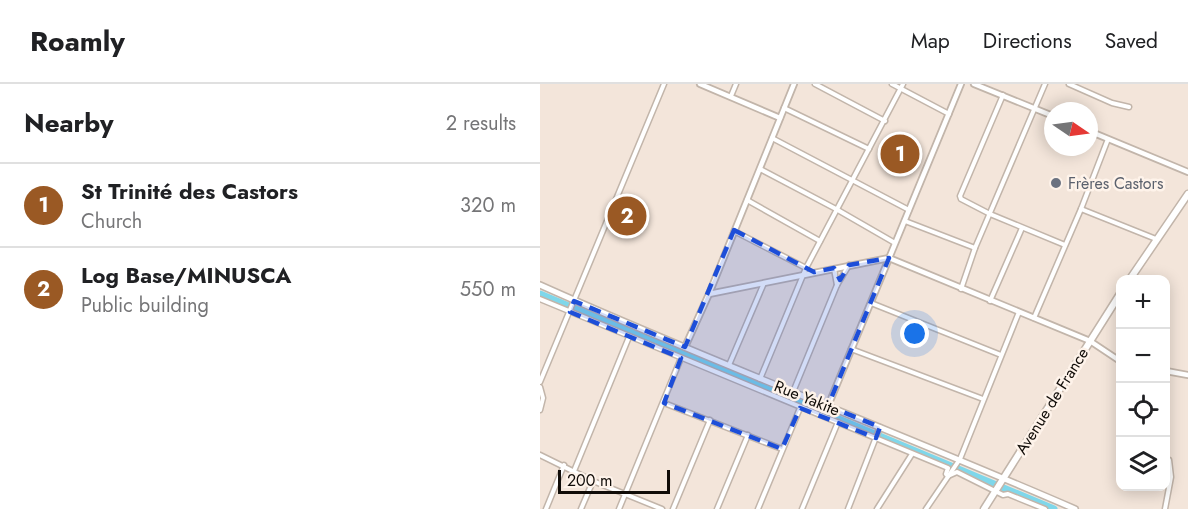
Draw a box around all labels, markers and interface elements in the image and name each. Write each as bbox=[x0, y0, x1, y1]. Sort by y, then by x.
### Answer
text: Roamly bbox=[30, 21, 125, 62]
text: Map bbox=[911, 26, 950, 56]
text: Directions bbox=[983, 26, 1072, 56]
text: Saved bbox=[1105, 26, 1158, 56]
north arrow bbox=[1044, 102, 1098, 156]
text: Nearby bbox=[24, 104, 113, 142]
text: 2 results bbox=[446, 109, 516, 138]
pin: 1 bbox=[880, 132, 920, 176]
place label: Frères Castors bbox=[1068, 172, 1164, 195]
text: St Trinité des Castors bbox=[81, 175, 298, 207]
marker: Frères Castors bbox=[1049, 176, 1063, 190]
text: 1 bbox=[38, 191, 49, 220]
text: 320 m bbox=[460, 191, 516, 220]
pin: 2 bbox=[608, 194, 646, 238]
text: Church bbox=[81, 207, 142, 236]
text: Log Base/MINUSCA bbox=[81, 259, 292, 291]
text: 2 bbox=[37, 275, 50, 304]
text: 550 m bbox=[460, 275, 516, 304]
map controls bbox=[1116, 275, 1170, 491]
button: + bbox=[1116, 275, 1170, 329]
text: Public building bbox=[81, 291, 209, 320]
your location bbox=[900, 319, 929, 348]
button: − bbox=[1116, 329, 1170, 383]
street label: Avenue de France bbox=[1010, 343, 1094, 459]
street label: Rue Yakite bbox=[771, 374, 843, 422]
button: locate bbox=[1116, 383, 1170, 437]
button: layers bbox=[1116, 437, 1170, 491]
scale bar bbox=[558, 467, 670, 494]
text: 200 m bbox=[567, 469, 613, 492]

